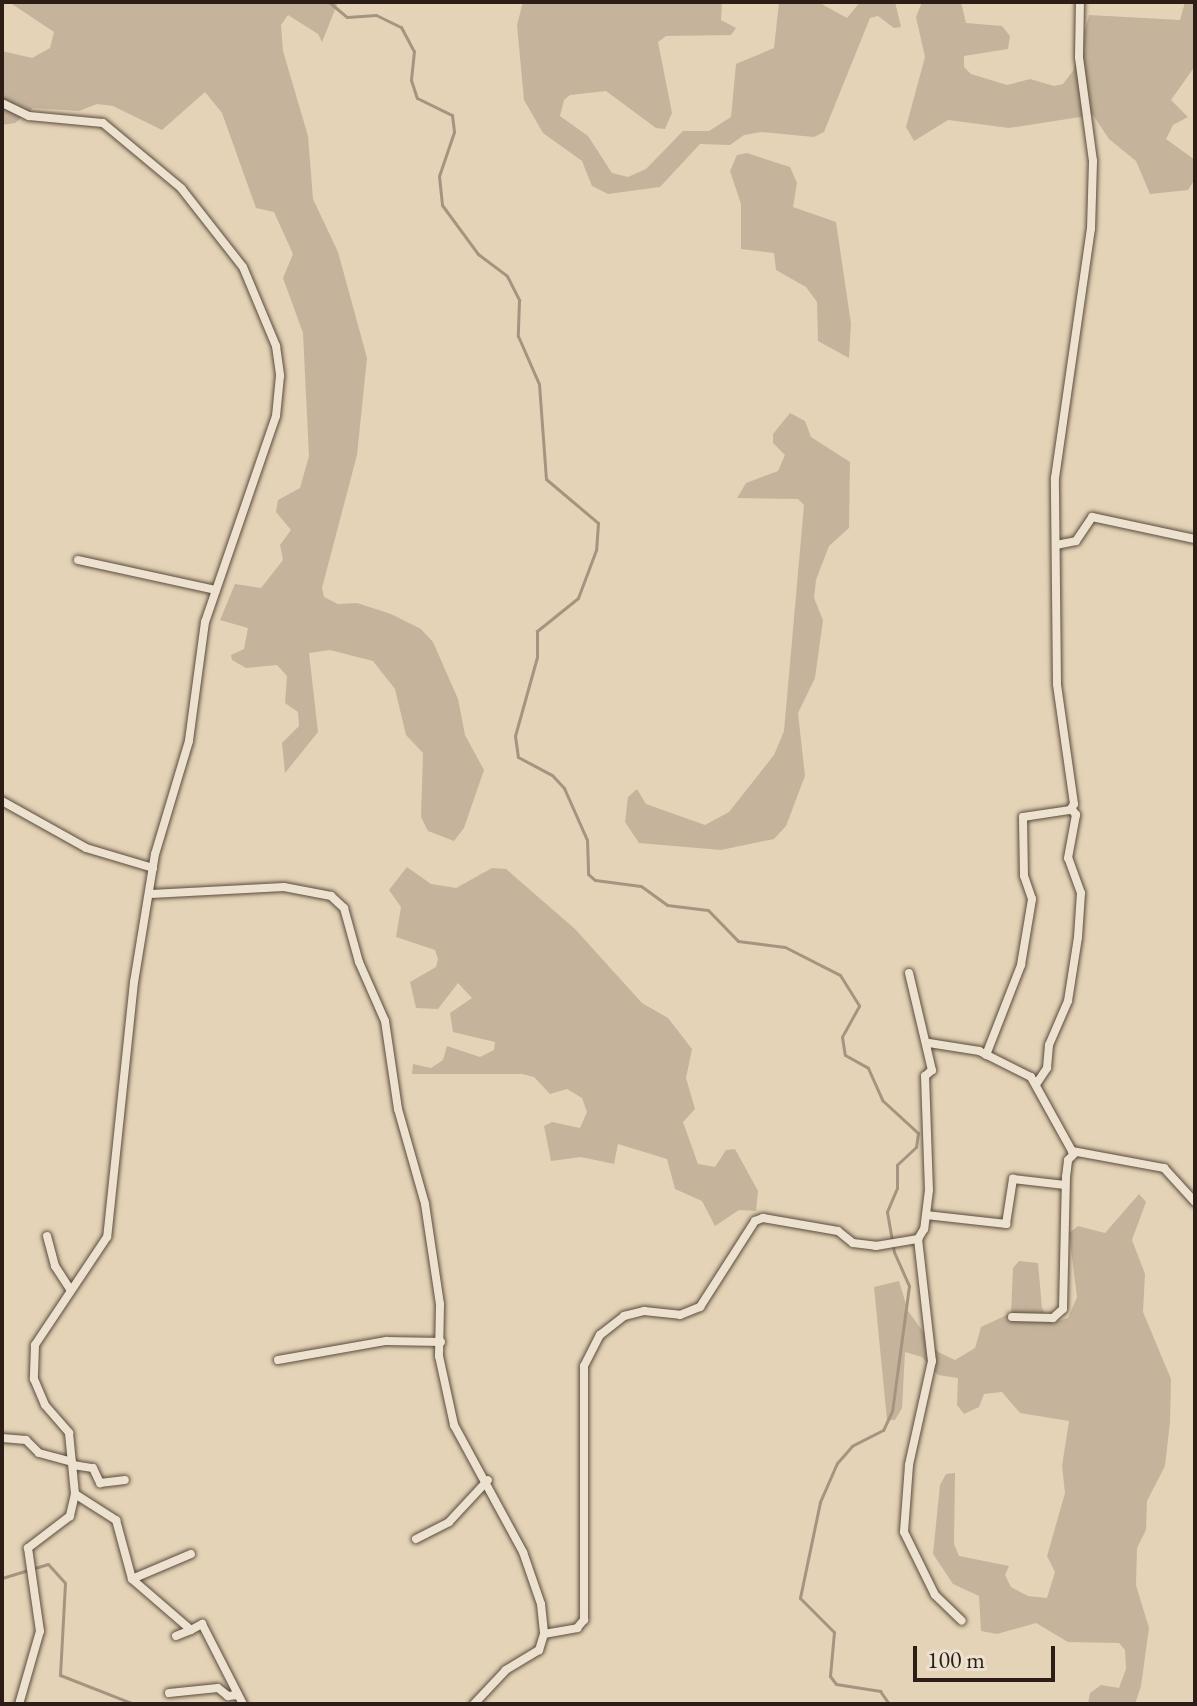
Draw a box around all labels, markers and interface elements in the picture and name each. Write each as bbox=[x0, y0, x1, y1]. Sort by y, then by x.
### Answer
scale bar bbox=[917, 1630, 1059, 1680]
text: 100 m bbox=[927, 1644, 985, 1675]

